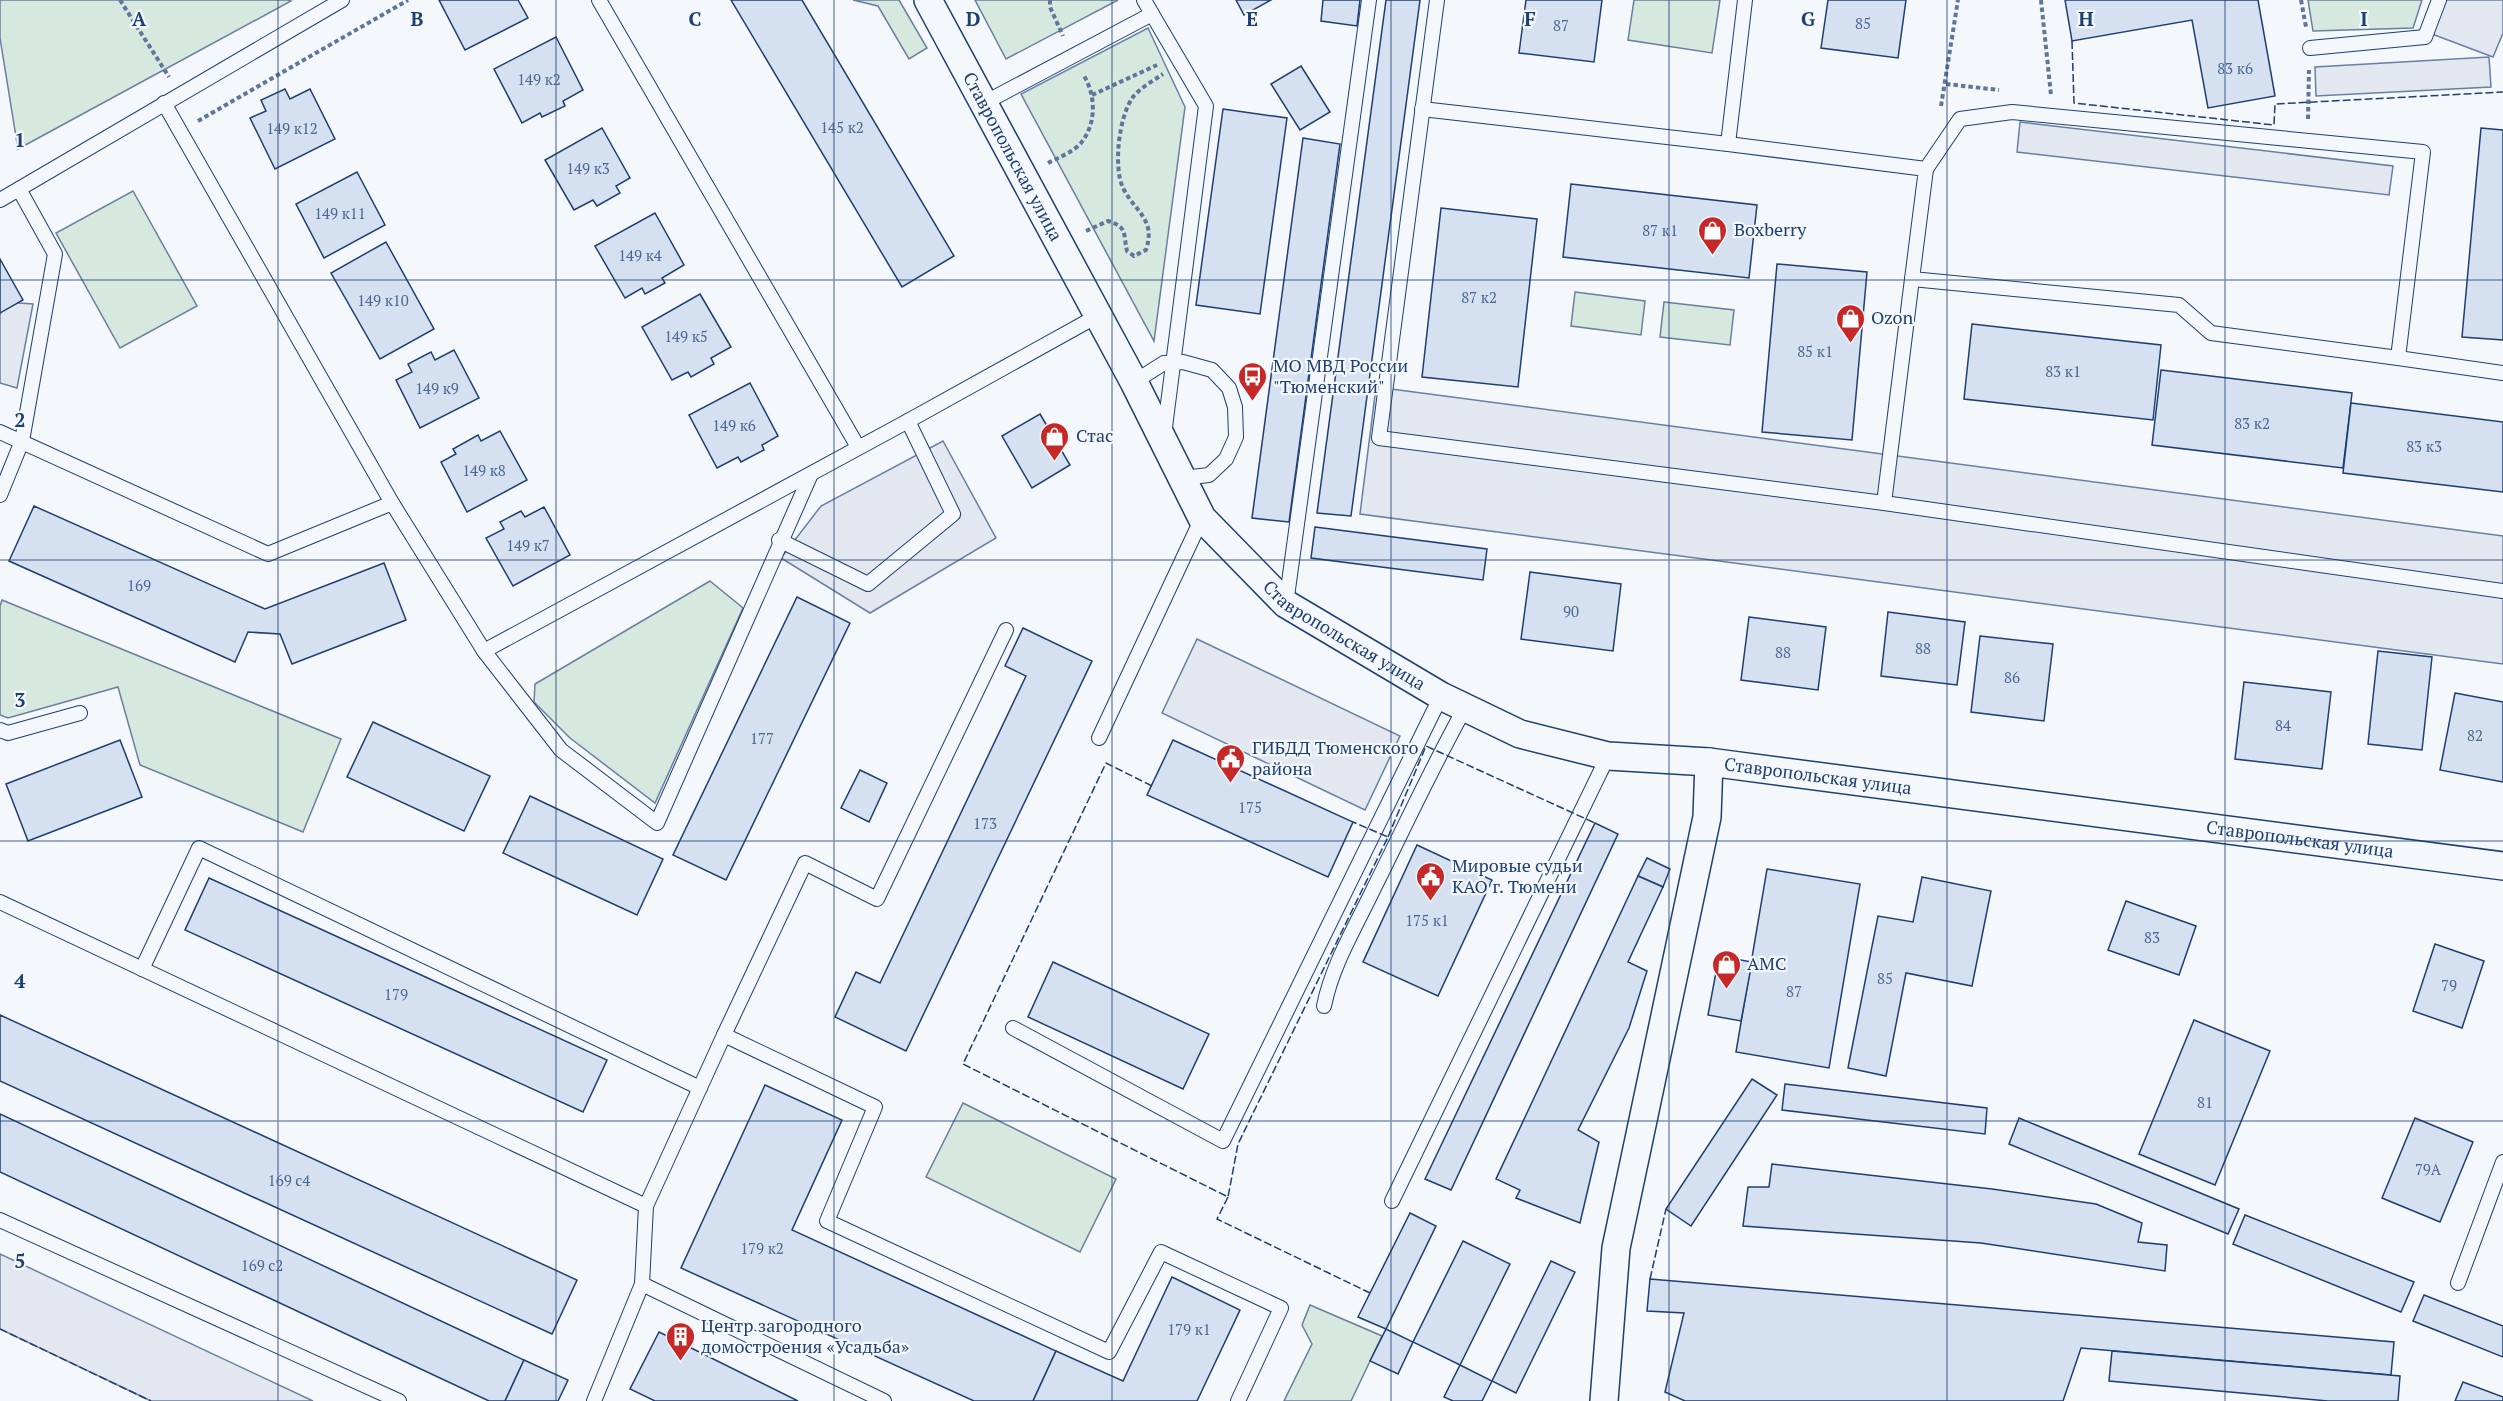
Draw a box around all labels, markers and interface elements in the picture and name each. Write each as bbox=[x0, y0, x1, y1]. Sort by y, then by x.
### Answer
text: A bbox=[132, 5, 147, 32]
text: B bbox=[411, 5, 424, 32]
text: C bbox=[688, 5, 702, 32]
text: D bbox=[966, 5, 980, 32]
text: E bbox=[1246, 5, 1258, 32]
text: F bbox=[1524, 5, 1536, 32]
text: G bbox=[1801, 5, 1815, 32]
text: H bbox=[2078, 5, 2094, 32]
text: I bbox=[2360, 5, 2368, 32]
house number: 85 bbox=[1855, 13, 1871, 33]
house number: 87 bbox=[1553, 15, 1569, 35]
house number: 83 к6 bbox=[2217, 58, 2253, 78]
street label: Ставропольская улица bbox=[958, 67, 1069, 245]
house number: 149 к2 bbox=[517, 69, 561, 89]
house number: 145 к2 bbox=[820, 117, 864, 137]
house number: 149 к12 bbox=[266, 118, 318, 138]
text: 1 bbox=[14, 126, 26, 153]
house number: 149 к3 bbox=[566, 158, 610, 178]
house number: 149 к11 bbox=[314, 203, 366, 223]
shop icon: Boxberry bbox=[1697, 214, 1729, 256]
place label: Boxberry bbox=[1734, 217, 1807, 241]
house number: 87 к1 bbox=[1642, 220, 1678, 240]
house number: 149 к4 bbox=[618, 245, 662, 265]
house number: 87 к2 bbox=[1461, 287, 1497, 307]
house number: 149 к10 bbox=[357, 290, 409, 310]
shop icon: Ozon bbox=[1834, 302, 1866, 344]
place label: Ozon bbox=[1871, 305, 1914, 329]
house number: 149 к5 bbox=[664, 326, 708, 346]
house number: 85 к1 bbox=[1797, 341, 1833, 361]
place label: МО МВД России "Тюменский" bbox=[1273, 353, 1408, 398]
bus stop icon: МО МВД России "Тюменский" bbox=[1236, 360, 1268, 402]
house number: 83 к1 bbox=[2045, 361, 2081, 381]
house number: 149 к9 bbox=[415, 378, 459, 398]
text: 2 bbox=[14, 406, 26, 433]
house number: 83 к2 bbox=[2234, 413, 2270, 433]
house number: 149 к6 bbox=[712, 415, 756, 435]
shop icon: Стас bbox=[1039, 420, 1071, 462]
place label: Стас bbox=[1076, 423, 1113, 447]
house number: 83 к3 bbox=[2406, 436, 2442, 456]
house number: 149 к8 bbox=[462, 460, 506, 480]
house number: 149 к7 bbox=[506, 535, 550, 555]
street label: Ставропольская улица bbox=[1258, 574, 1430, 695]
house number: 169 bbox=[127, 575, 151, 595]
house number: 90 bbox=[1563, 601, 1579, 621]
house number: 88 bbox=[1915, 638, 1931, 658]
house number: 88 bbox=[1775, 642, 1791, 662]
house number: 86 bbox=[2004, 667, 2020, 687]
text: 3 bbox=[14, 686, 26, 713]
house number: 84 bbox=[2275, 715, 2291, 735]
house number: 82 bbox=[2467, 725, 2483, 745]
house number: 177 bbox=[750, 728, 774, 748]
place label: ГИБДД Тюменского района bbox=[1252, 735, 1418, 780]
public building icon: ГИБДД Тюменского района bbox=[1215, 742, 1247, 784]
street label: Ставропольская улица bbox=[1723, 751, 1913, 799]
house number: 175 bbox=[1238, 797, 1262, 817]
house number: 173 bbox=[973, 813, 997, 833]
street label: Ставропольская улица bbox=[2205, 814, 2395, 863]
place label: Мировые судьи КАО г. Тюмени bbox=[1452, 853, 1583, 898]
public building icon: Мировые судьи КАО г. Тюмени bbox=[1415, 860, 1447, 902]
house number: 175 к1 bbox=[1405, 910, 1449, 930]
house number: 83 bbox=[2144, 927, 2160, 947]
shop icon: АМС bbox=[1710, 948, 1742, 990]
place label: АМС bbox=[1747, 951, 1787, 975]
text: 4 bbox=[14, 967, 26, 994]
house number: 85 bbox=[1877, 968, 1893, 988]
house number: 79 bbox=[2441, 975, 2457, 995]
house number: 87 bbox=[1786, 981, 1802, 1001]
house number: 179 bbox=[384, 984, 408, 1004]
house number: 81 bbox=[2197, 1092, 2213, 1112]
house number: 79А bbox=[2415, 1159, 2442, 1179]
house number: 169 с4 bbox=[268, 1170, 310, 1190]
house number: 179 к2 bbox=[740, 1238, 784, 1258]
text: 5 bbox=[14, 1247, 26, 1274]
house number: 169 с2 bbox=[241, 1255, 283, 1275]
place label: Центр загородного домостроения «Усадьба» bbox=[701, 1313, 910, 1358]
house number: 179 к1 bbox=[1167, 1319, 1211, 1339]
building icon: Центр загородного домостроения «Усадьба» bbox=[664, 1320, 696, 1362]

